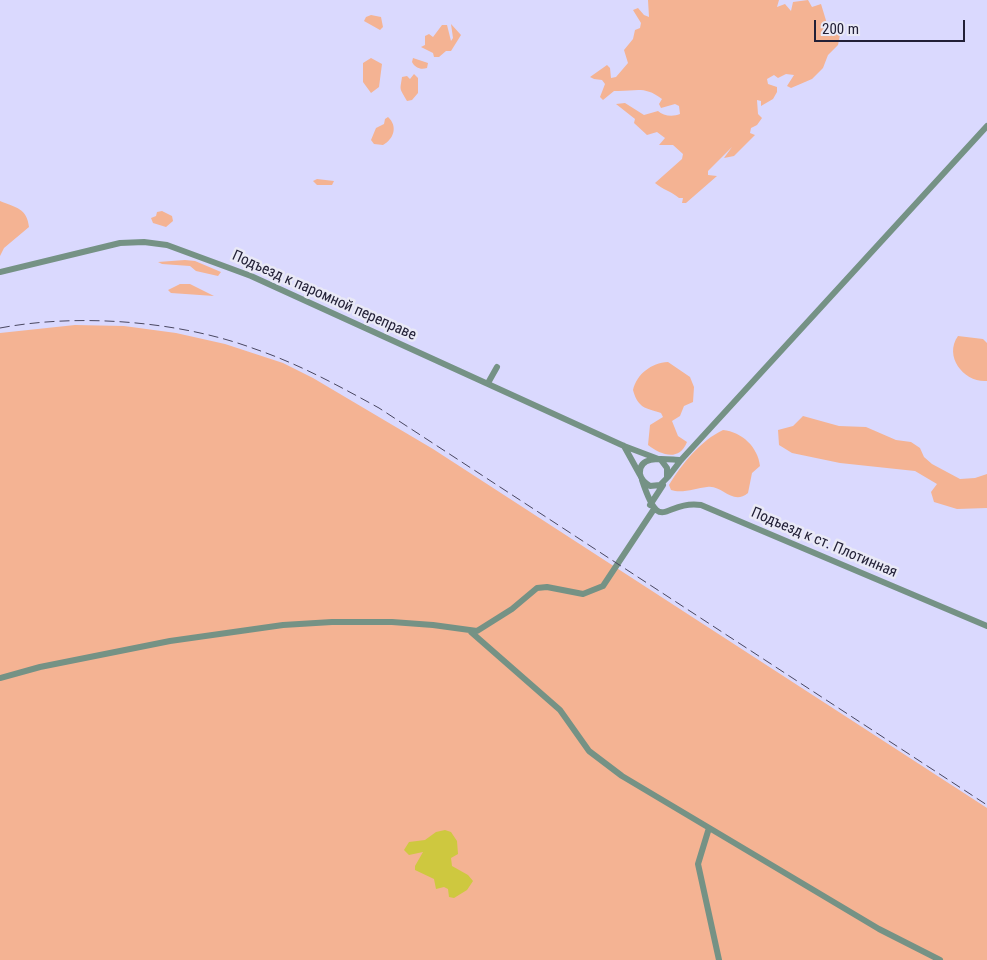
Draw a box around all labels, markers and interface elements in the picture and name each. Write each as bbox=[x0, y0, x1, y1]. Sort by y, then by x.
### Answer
scale bar bbox=[817, 10, 968, 42]
text: 200 m bbox=[822, 20, 859, 38]
street label: Подъезд к паромной переправе bbox=[229, 247, 419, 345]
street label: Подъезд к ст. Плотинная bbox=[748, 504, 900, 582]

